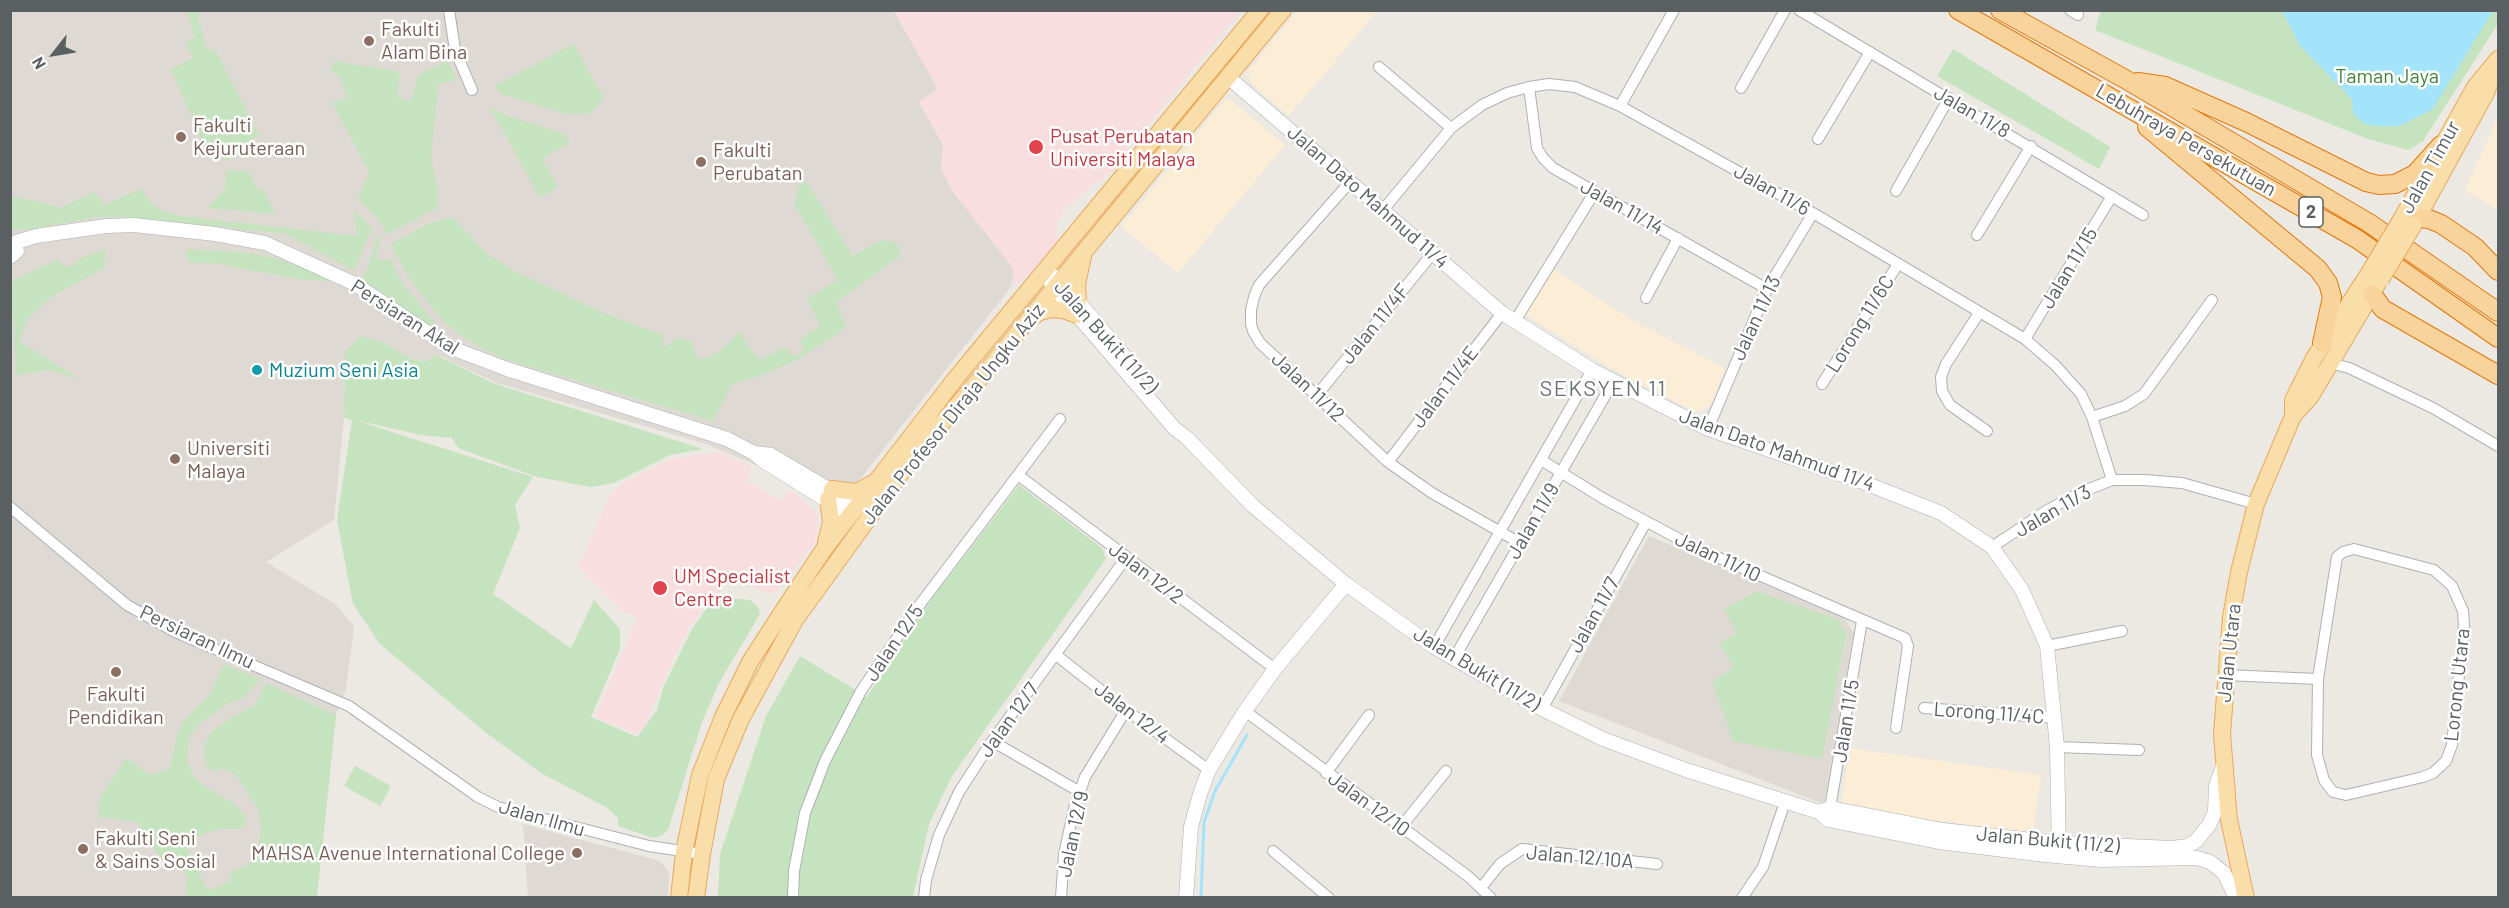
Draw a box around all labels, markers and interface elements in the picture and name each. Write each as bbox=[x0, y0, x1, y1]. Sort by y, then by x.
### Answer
place label: Fakulti Alam Bina bbox=[381, 17, 467, 64]
north arrow bbox=[24, 24, 84, 84]
marker: Fakulti Alam Bina bbox=[362, 34, 376, 48]
text: N bbox=[27, 54, 49, 73]
park label: Taman Jaya bbox=[2335, 64, 2439, 88]
street label: Lebuhraya Persekutuan bbox=[2092, 79, 2280, 201]
street label: Jalan 11/8 bbox=[1930, 81, 2014, 143]
place label: Fakulti Kejuruteraan bbox=[193, 113, 305, 160]
street label: Jalan Timur bbox=[2395, 117, 2465, 217]
street label: Jalan Dato Mahmud 11/4 bbox=[1282, 120, 1454, 274]
place label: Pusat Perubatan Universiti Malaya bbox=[1050, 124, 1195, 171]
marker: Fakulti Kejuruteraan bbox=[174, 130, 188, 144]
place label: Fakulti Perubatan bbox=[713, 138, 802, 185]
marker: Pusat Perubatan Universiti Malaya bbox=[1027, 138, 1045, 156]
marker: Fakulti Perubatan bbox=[694, 155, 708, 169]
street label: Jalan 11/6 bbox=[1730, 159, 1814, 221]
street label: Jalan 11/14 bbox=[1576, 174, 1668, 240]
road number: 2 bbox=[2299, 197, 2323, 227]
street label: Jalan 11/15 bbox=[2035, 223, 2103, 313]
street label: Lorong 11/6C bbox=[1821, 271, 1899, 377]
street label: Jalan 11/13 bbox=[1726, 272, 1786, 364]
street label: Persiaran Akal bbox=[346, 274, 464, 360]
street label: Jalan Bukit (11/2) bbox=[1049, 275, 1163, 399]
street label: Jalan 11/4F bbox=[1336, 279, 1414, 369]
street label: Jalan Profesor Diraja Ungku Aziz bbox=[856, 298, 1050, 530]
street label: Jalan 11/4E bbox=[1406, 341, 1484, 433]
street label: Jalan 11/12 bbox=[1266, 347, 1350, 427]
place label: Muzium Seni Asia bbox=[269, 358, 419, 382]
marker: Muzium Seni Asia bbox=[250, 363, 264, 377]
district label: SEKSYEN 11 bbox=[1539, 376, 1667, 402]
street label: Jalan Dato Mahmud 11/4 bbox=[1676, 403, 1878, 497]
place label: Universiti Malaya bbox=[187, 436, 270, 483]
marker: Universiti Malaya bbox=[168, 452, 182, 466]
street label: Jalan 11/9 bbox=[1502, 479, 1564, 563]
street label: Jalan 11/3 bbox=[2011, 480, 2095, 542]
street label: Jalan 11/10 bbox=[1671, 527, 1765, 587]
street label: Jalan 12/2 bbox=[1104, 537, 1188, 609]
place label: UM Specialist Centre bbox=[674, 564, 791, 611]
street label: Jalan 11/7 bbox=[1563, 573, 1625, 657]
marker: UM Specialist Centre bbox=[651, 579, 669, 597]
street label: Persiaran Ilmu bbox=[136, 600, 258, 674]
street label: Jalan 12/5 bbox=[860, 600, 928, 686]
street label: Jalan Utara bbox=[2212, 602, 2246, 704]
street label: Jalan Bukit (11/2) bbox=[1409, 622, 1545, 716]
street label: Lorong Utara bbox=[2439, 627, 2475, 743]
marker: Fakulti Pendidikan bbox=[109, 665, 123, 679]
street label: Jalan 12/4 bbox=[1090, 677, 1174, 749]
street label: Jalan 12/7 bbox=[974, 678, 1044, 762]
street label: Jalan 11/5 bbox=[1828, 678, 1864, 764]
place label: Fakulti Pendidikan bbox=[68, 682, 164, 729]
street label: Lorong 11/4C bbox=[1933, 697, 2045, 729]
street label: Jalan 12/10 bbox=[1323, 766, 1415, 842]
street label: Jalan 12/9 bbox=[1052, 789, 1094, 879]
street label: Jalan Ilmu bbox=[496, 794, 588, 842]
street label: Jalan Bukit (11/2) bbox=[1975, 822, 2121, 858]
place label: Fakulti Seni & Sains Sosial bbox=[95, 826, 216, 873]
street label: Jalan 12/10A bbox=[1525, 840, 1635, 874]
place label: MAHSA Avenue International College bbox=[251, 841, 565, 865]
marker: Fakulti Seni & Sains Sosial bbox=[76, 842, 90, 856]
marker: MAHSA Avenue International College bbox=[570, 846, 584, 860]

